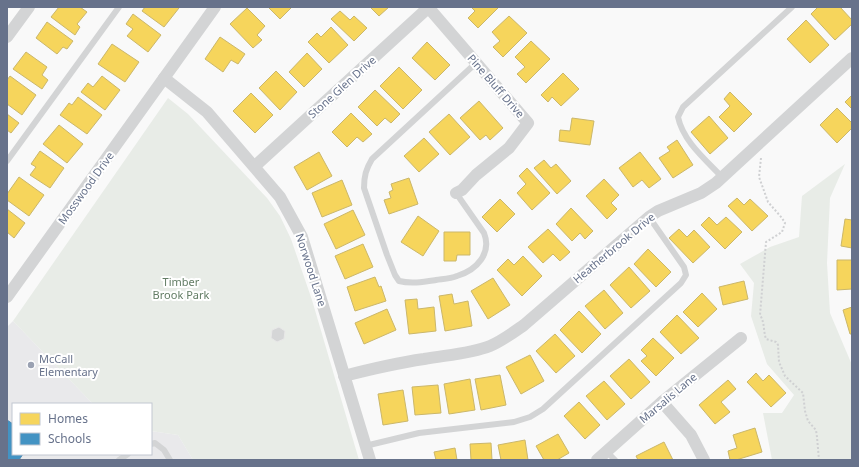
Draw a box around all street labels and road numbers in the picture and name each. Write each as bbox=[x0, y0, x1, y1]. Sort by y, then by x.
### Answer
street label: Pine Bluff Drive bbox=[465, 51, 528, 121]
street label: Stone Glen Drive bbox=[305, 52, 379, 121]
street label: Mosswood Drive bbox=[54, 149, 117, 227]
street label: Heatherbrook Drive bbox=[570, 209, 658, 286]
street label: Norwood Lane bbox=[293, 231, 330, 308]
street label: Marsalis Lane bbox=[636, 369, 700, 426]

